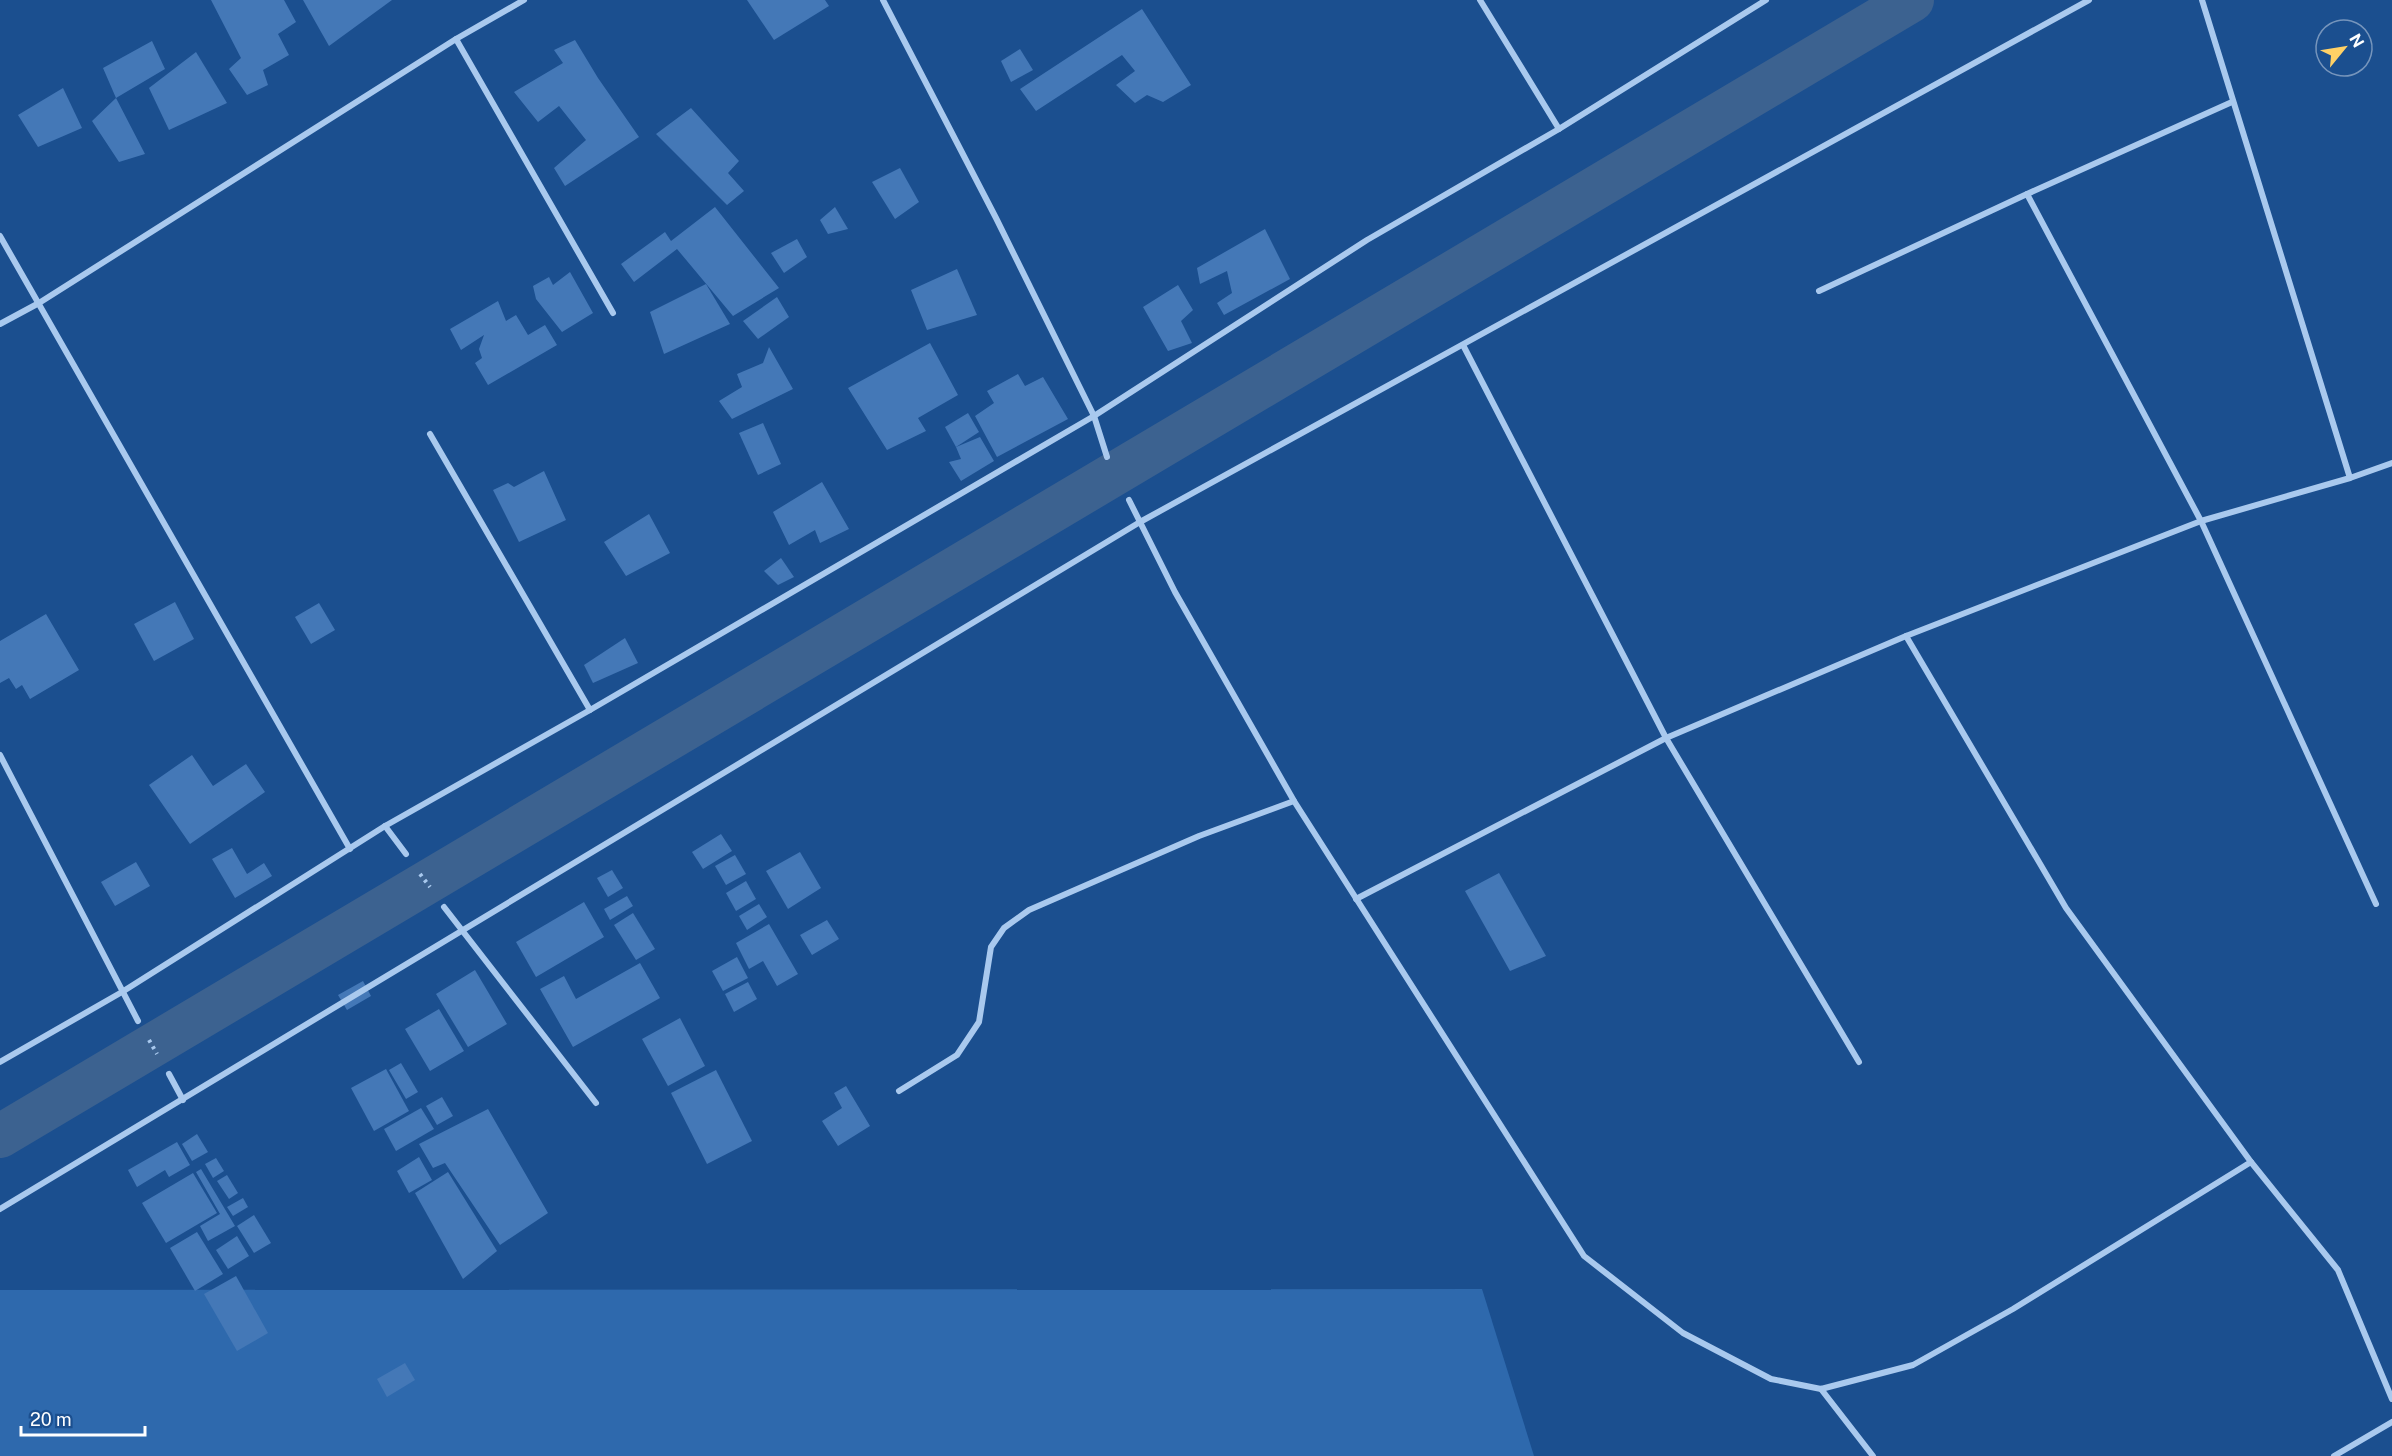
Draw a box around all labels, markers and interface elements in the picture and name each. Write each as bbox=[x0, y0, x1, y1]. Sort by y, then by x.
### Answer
north arrow bbox=[2314, 18, 2374, 78]
text: N bbox=[2345, 31, 2368, 51]
scale bar bbox=[21, 1399, 146, 1437]
text: 20 m bbox=[30, 1409, 72, 1430]

